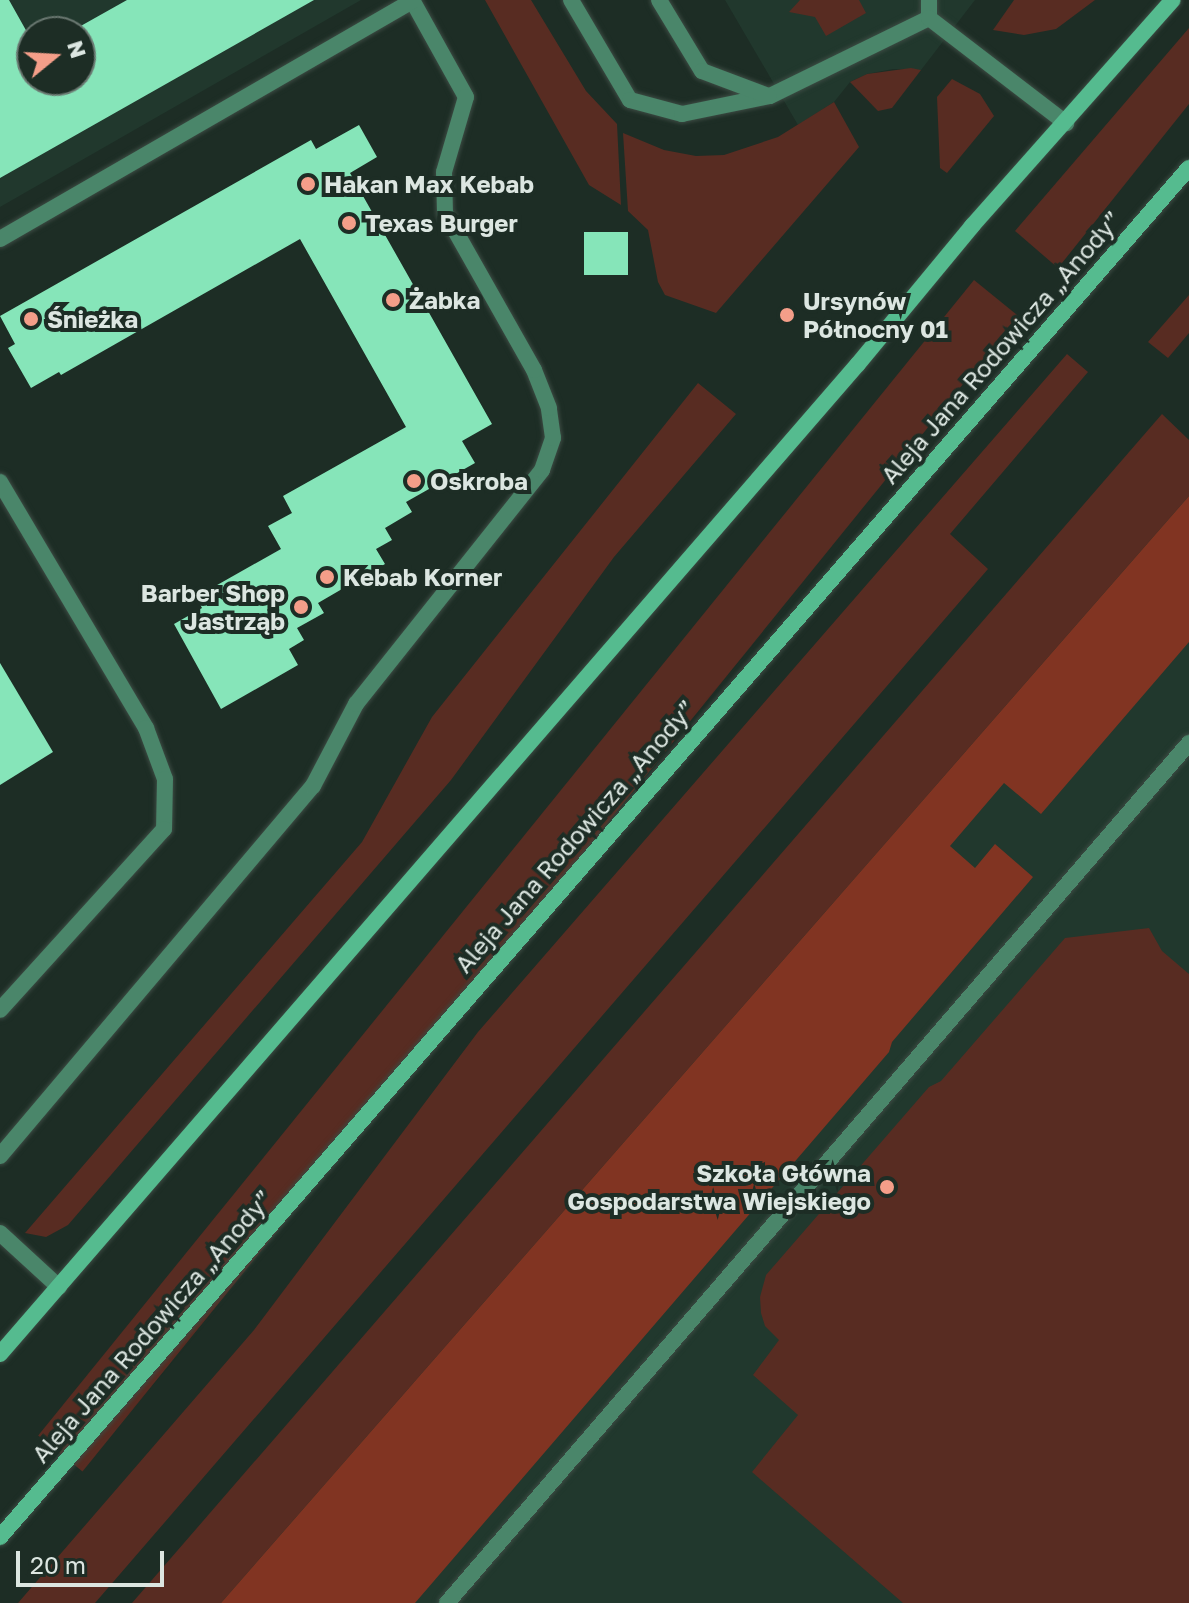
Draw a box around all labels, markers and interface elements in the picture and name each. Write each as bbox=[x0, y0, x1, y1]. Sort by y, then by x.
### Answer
north arrow bbox=[16, 16, 96, 96]
text: N bbox=[62, 37, 93, 61]
place label: Hakan Max Kebab bbox=[324, 170, 534, 198]
marker: Hakan Max Kebab bbox=[299, 175, 317, 193]
street label: Aleja Jana Rodowicza „Anody” bbox=[875, 205, 1127, 489]
place label: Texas Burger bbox=[365, 209, 518, 237]
marker: Texas Burger bbox=[340, 214, 358, 232]
place label: Żabka bbox=[409, 286, 480, 314]
place label: Ursynów Północny 01 bbox=[803, 287, 948, 343]
marker: Żabka bbox=[384, 291, 402, 309]
place label: Śnieżka bbox=[47, 305, 138, 333]
marker: Ursynów Północny 01 bbox=[778, 306, 796, 324]
marker: Śnieżka bbox=[22, 310, 40, 328]
place label: Oskroba bbox=[430, 467, 528, 495]
marker: Oskroba bbox=[405, 472, 423, 490]
place label: Kebab Korner bbox=[343, 563, 502, 591]
marker: Kebab Korner bbox=[318, 568, 336, 586]
place label: Barber Shop Jastrząb bbox=[141, 579, 285, 635]
marker: Barber Shop Jastrząb bbox=[292, 598, 310, 616]
street label: Aleja Jana Rodowicza „Anody” bbox=[449, 694, 701, 978]
place label: Szkoła Główna Gospodarstwa Wiejskiego bbox=[567, 1159, 871, 1215]
marker: Szkoła Główna Gospodarstwa Wiejskiego bbox=[878, 1178, 896, 1196]
street label: Aleja Jana Rodowicza „Anody” bbox=[26, 1184, 278, 1468]
scale bar bbox=[20, 1535, 168, 1585]
text: 20 m bbox=[30, 1550, 86, 1579]

